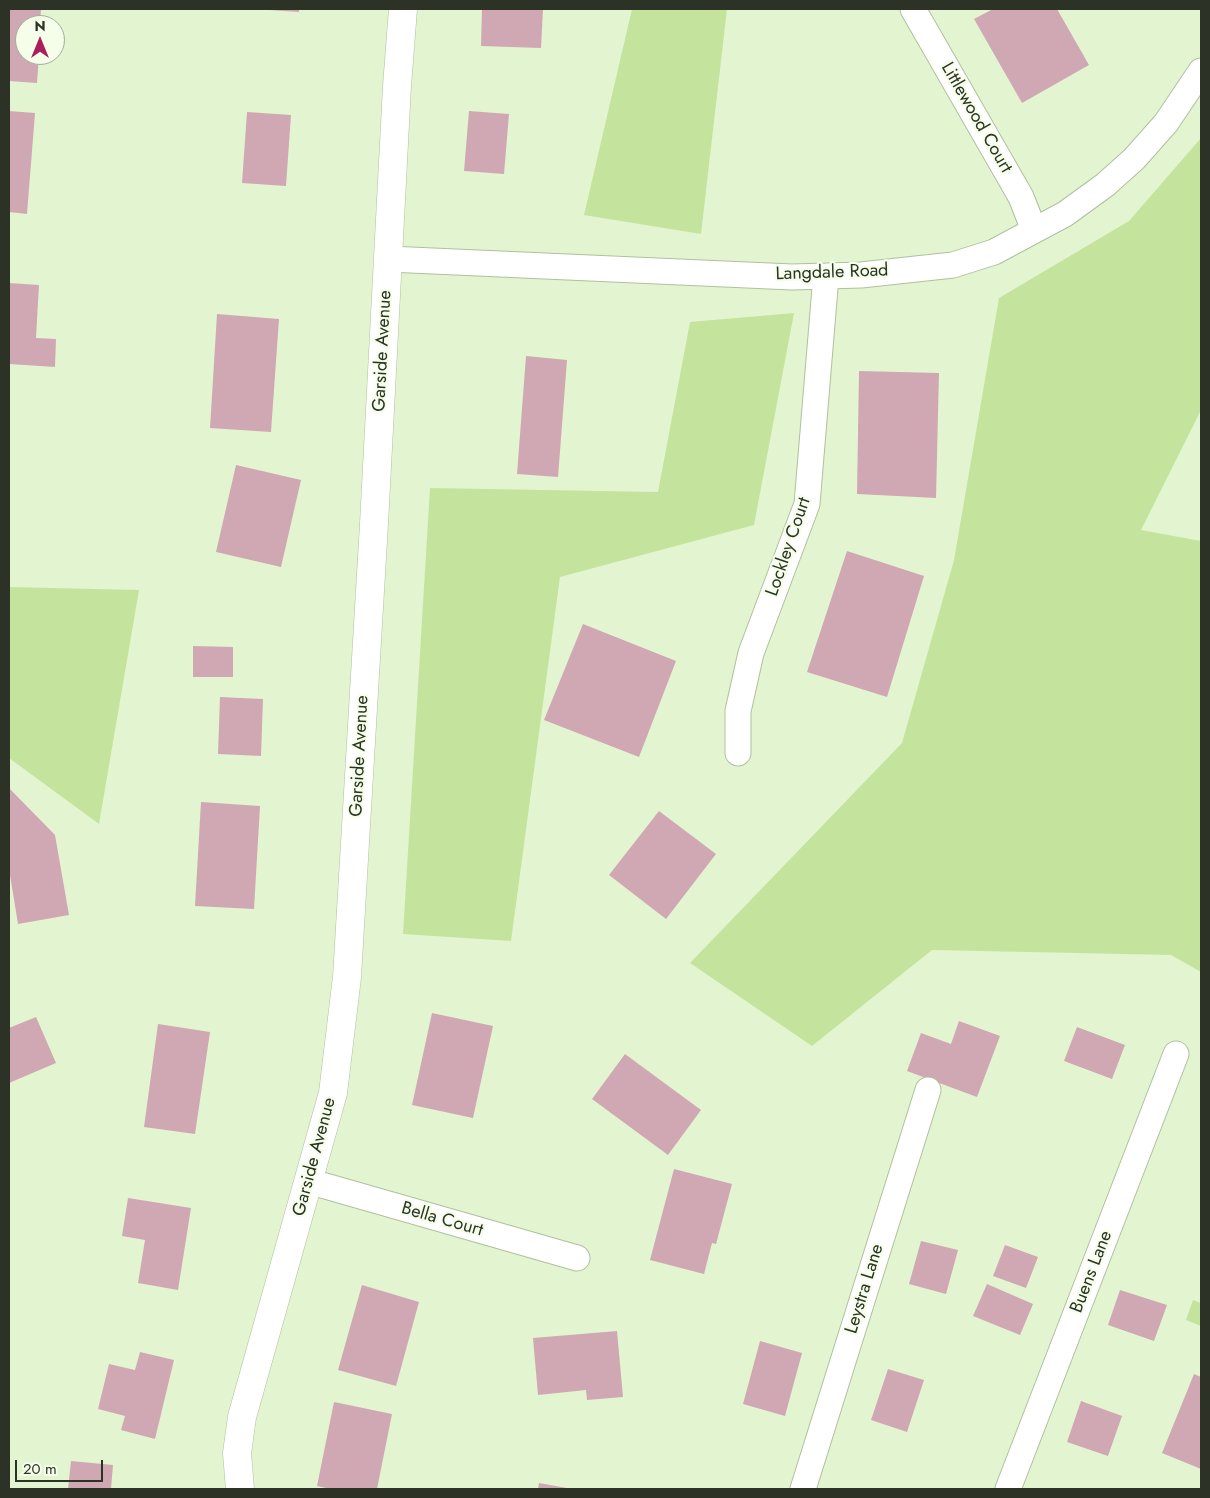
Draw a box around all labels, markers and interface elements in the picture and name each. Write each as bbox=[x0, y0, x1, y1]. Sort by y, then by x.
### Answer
north arrow bbox=[15, 15, 65, 65]
text: N bbox=[34, 16, 46, 36]
street label: Littlewood Court bbox=[936, 59, 1016, 177]
street label: Langdale Road bbox=[775, 260, 889, 286]
street label: Garside Avenue bbox=[369, 290, 397, 412]
street label: Lockley Court bbox=[762, 495, 816, 599]
street label: Garside Avenue bbox=[346, 695, 374, 817]
street label: Garside Avenue bbox=[289, 1095, 341, 1219]
street label: Bella Court bbox=[399, 1198, 485, 1242]
street label: Buens Lane bbox=[1066, 1228, 1118, 1316]
street label: Leystra Lane bbox=[841, 1242, 889, 1336]
scale bar bbox=[18, 1450, 105, 1482]
text: 20 m bbox=[23, 1458, 57, 1480]

